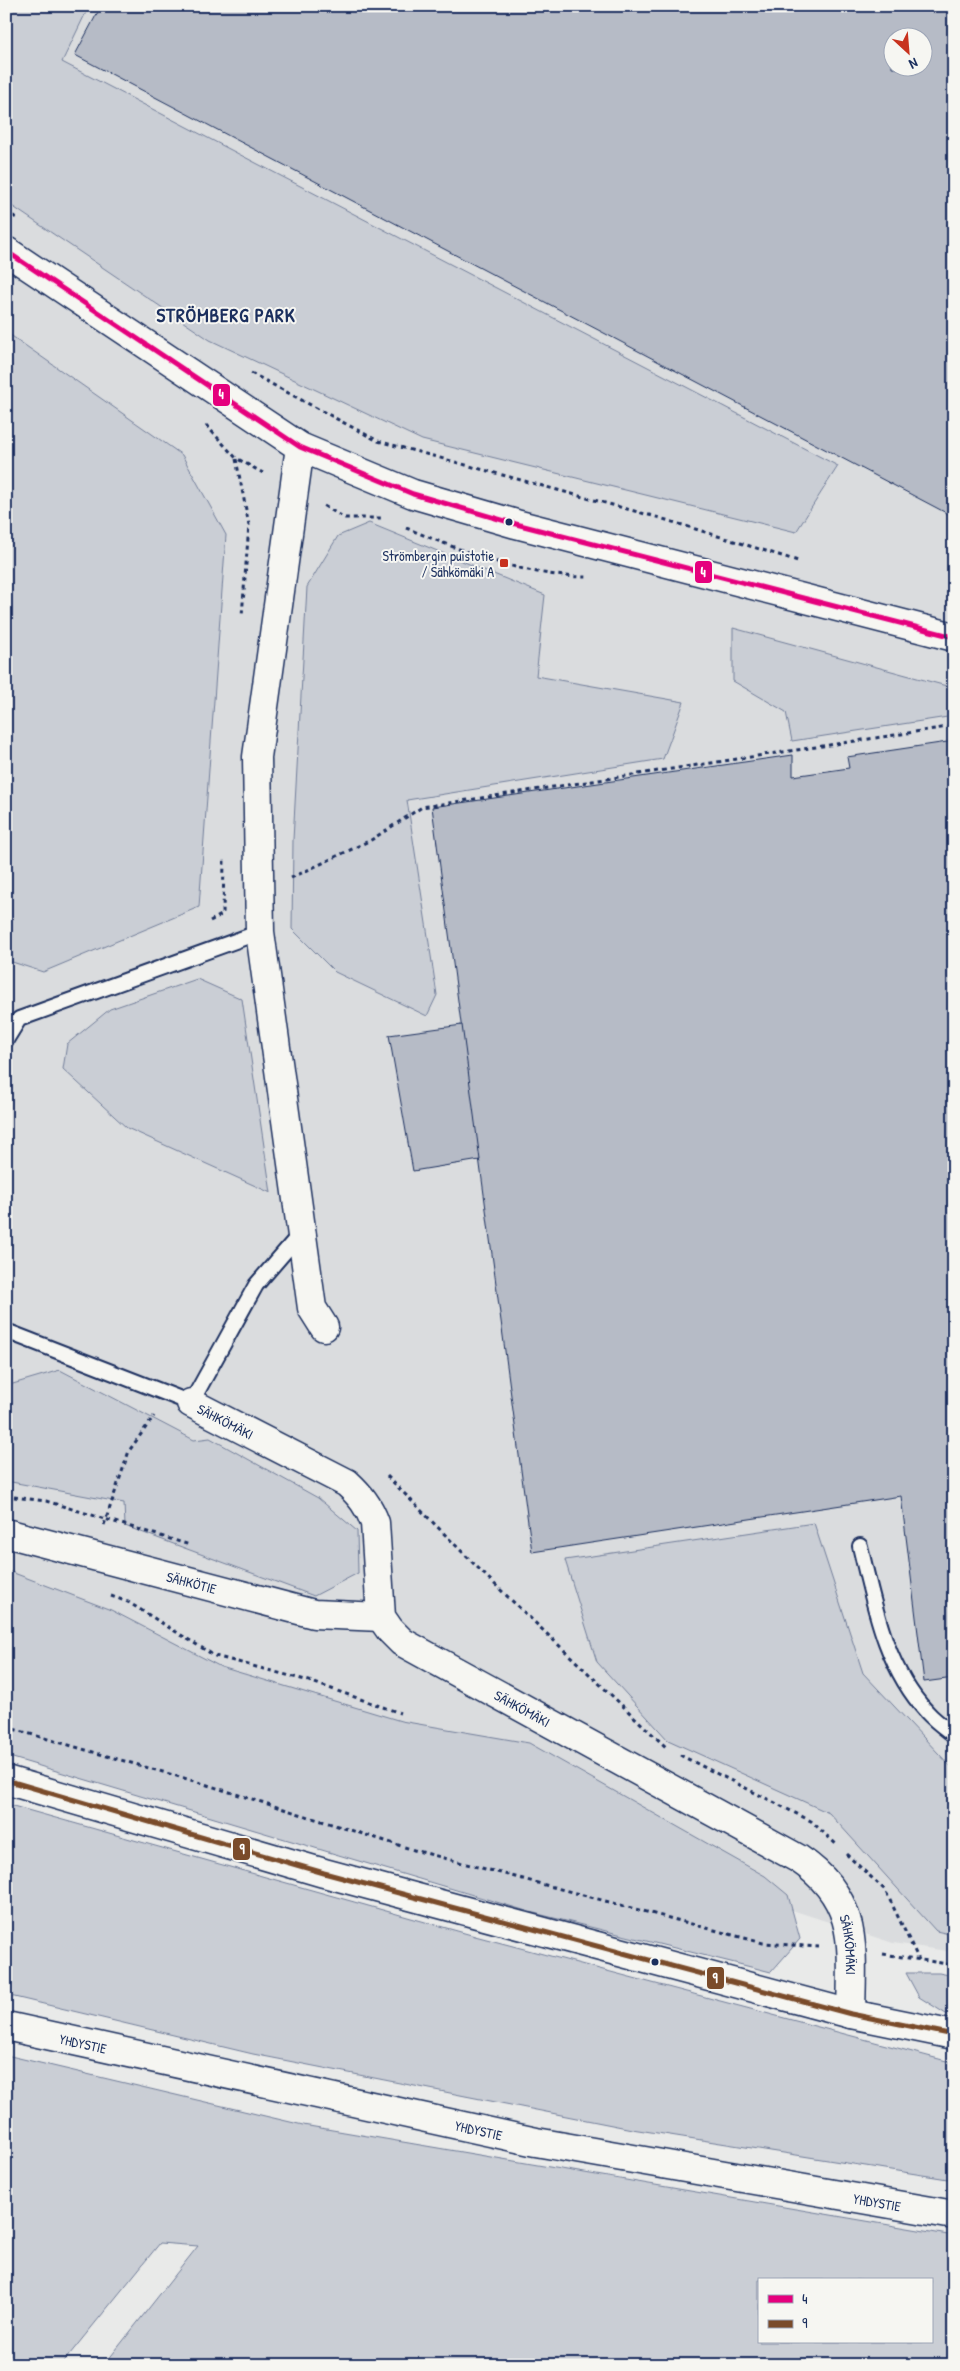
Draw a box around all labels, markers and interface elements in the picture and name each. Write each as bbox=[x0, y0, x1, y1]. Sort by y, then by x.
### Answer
north arrow bbox=[882, 28, 932, 78]
text: N bbox=[906, 54, 921, 75]
district label: STRÖMBERG PARK bbox=[156, 302, 296, 328]
line badge: 4 bbox=[212, 383, 231, 407]
text: 4 bbox=[218, 384, 224, 403]
unlabelled marker bbox=[504, 517, 514, 527]
place label: Strömbergin puistotie / Sähkömäki A bbox=[382, 546, 494, 581]
marker: Strömbergin puistotie / Sähkömäki A bbox=[498, 557, 510, 569]
line badge: 4 bbox=[694, 560, 713, 584]
text: 4 bbox=[700, 562, 706, 581]
street label: SÄHKÖMÄKI bbox=[194, 1398, 257, 1443]
street label: SÄHKÖTIE bbox=[165, 1566, 219, 1598]
street label: SÄHKÖMÄKI bbox=[491, 1685, 554, 1731]
line badge: 9 bbox=[232, 1837, 251, 1861]
text: 9 bbox=[239, 1839, 245, 1858]
street label: SÄHKÖMÄKI bbox=[836, 1912, 861, 1975]
unlabelled marker bbox=[650, 1957, 660, 1967]
line badge: 9 bbox=[706, 1966, 725, 1990]
text: 9 bbox=[712, 1968, 718, 1987]
street label: YHDYSTIE bbox=[58, 2028, 109, 2057]
street label: YHDYSTIE bbox=[453, 2115, 504, 2144]
street label: YHDYSTIE bbox=[852, 2188, 903, 2215]
legend bbox=[758, 2278, 932, 2344]
text: 4 bbox=[802, 2288, 808, 2309]
text: 9 bbox=[802, 2312, 808, 2333]

